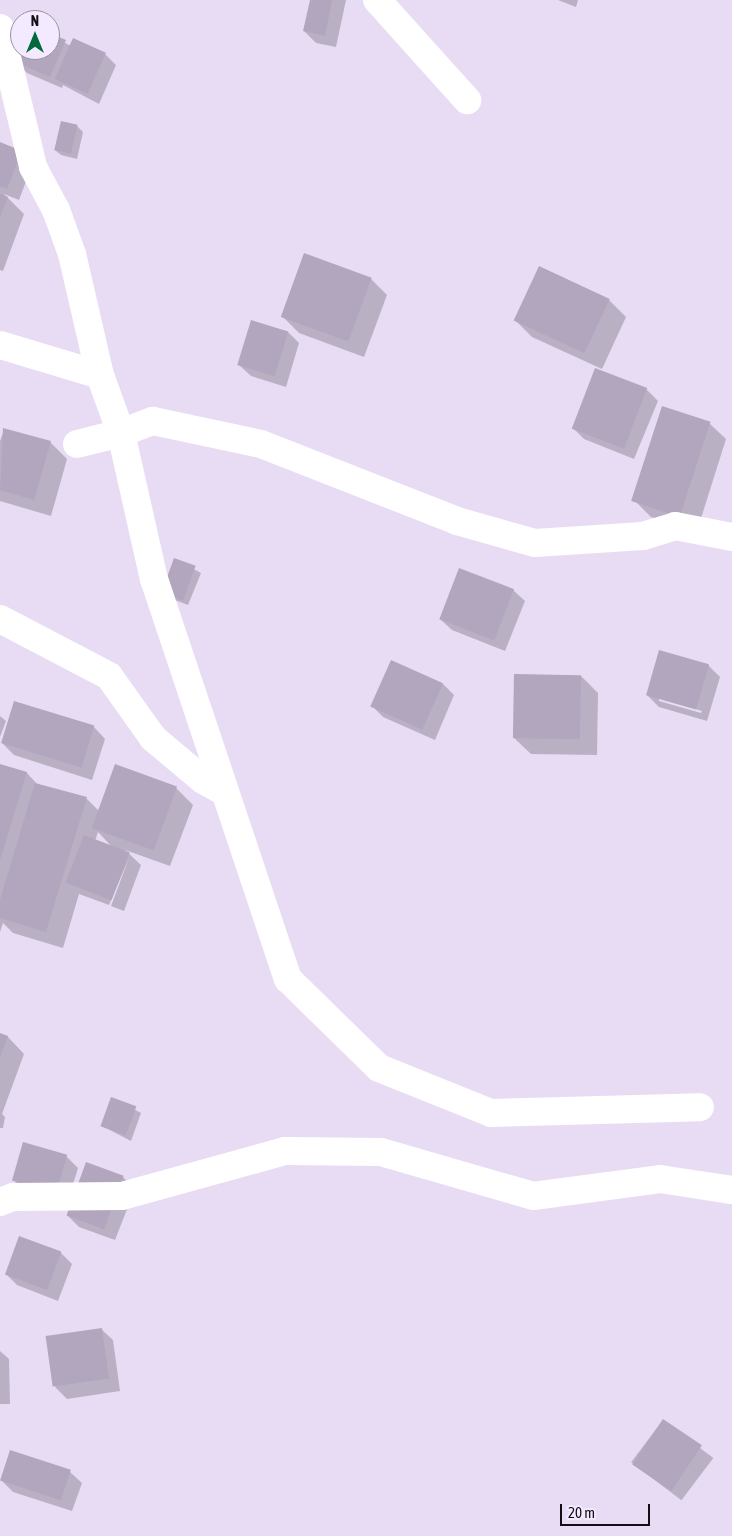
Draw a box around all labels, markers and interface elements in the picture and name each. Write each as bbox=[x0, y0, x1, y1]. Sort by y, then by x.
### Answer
north arrow bbox=[10, 10, 60, 60]
text: N bbox=[31, 13, 39, 29]
scale bar bbox=[562, 1494, 652, 1526]
text: 20 m bbox=[568, 1504, 595, 1521]

